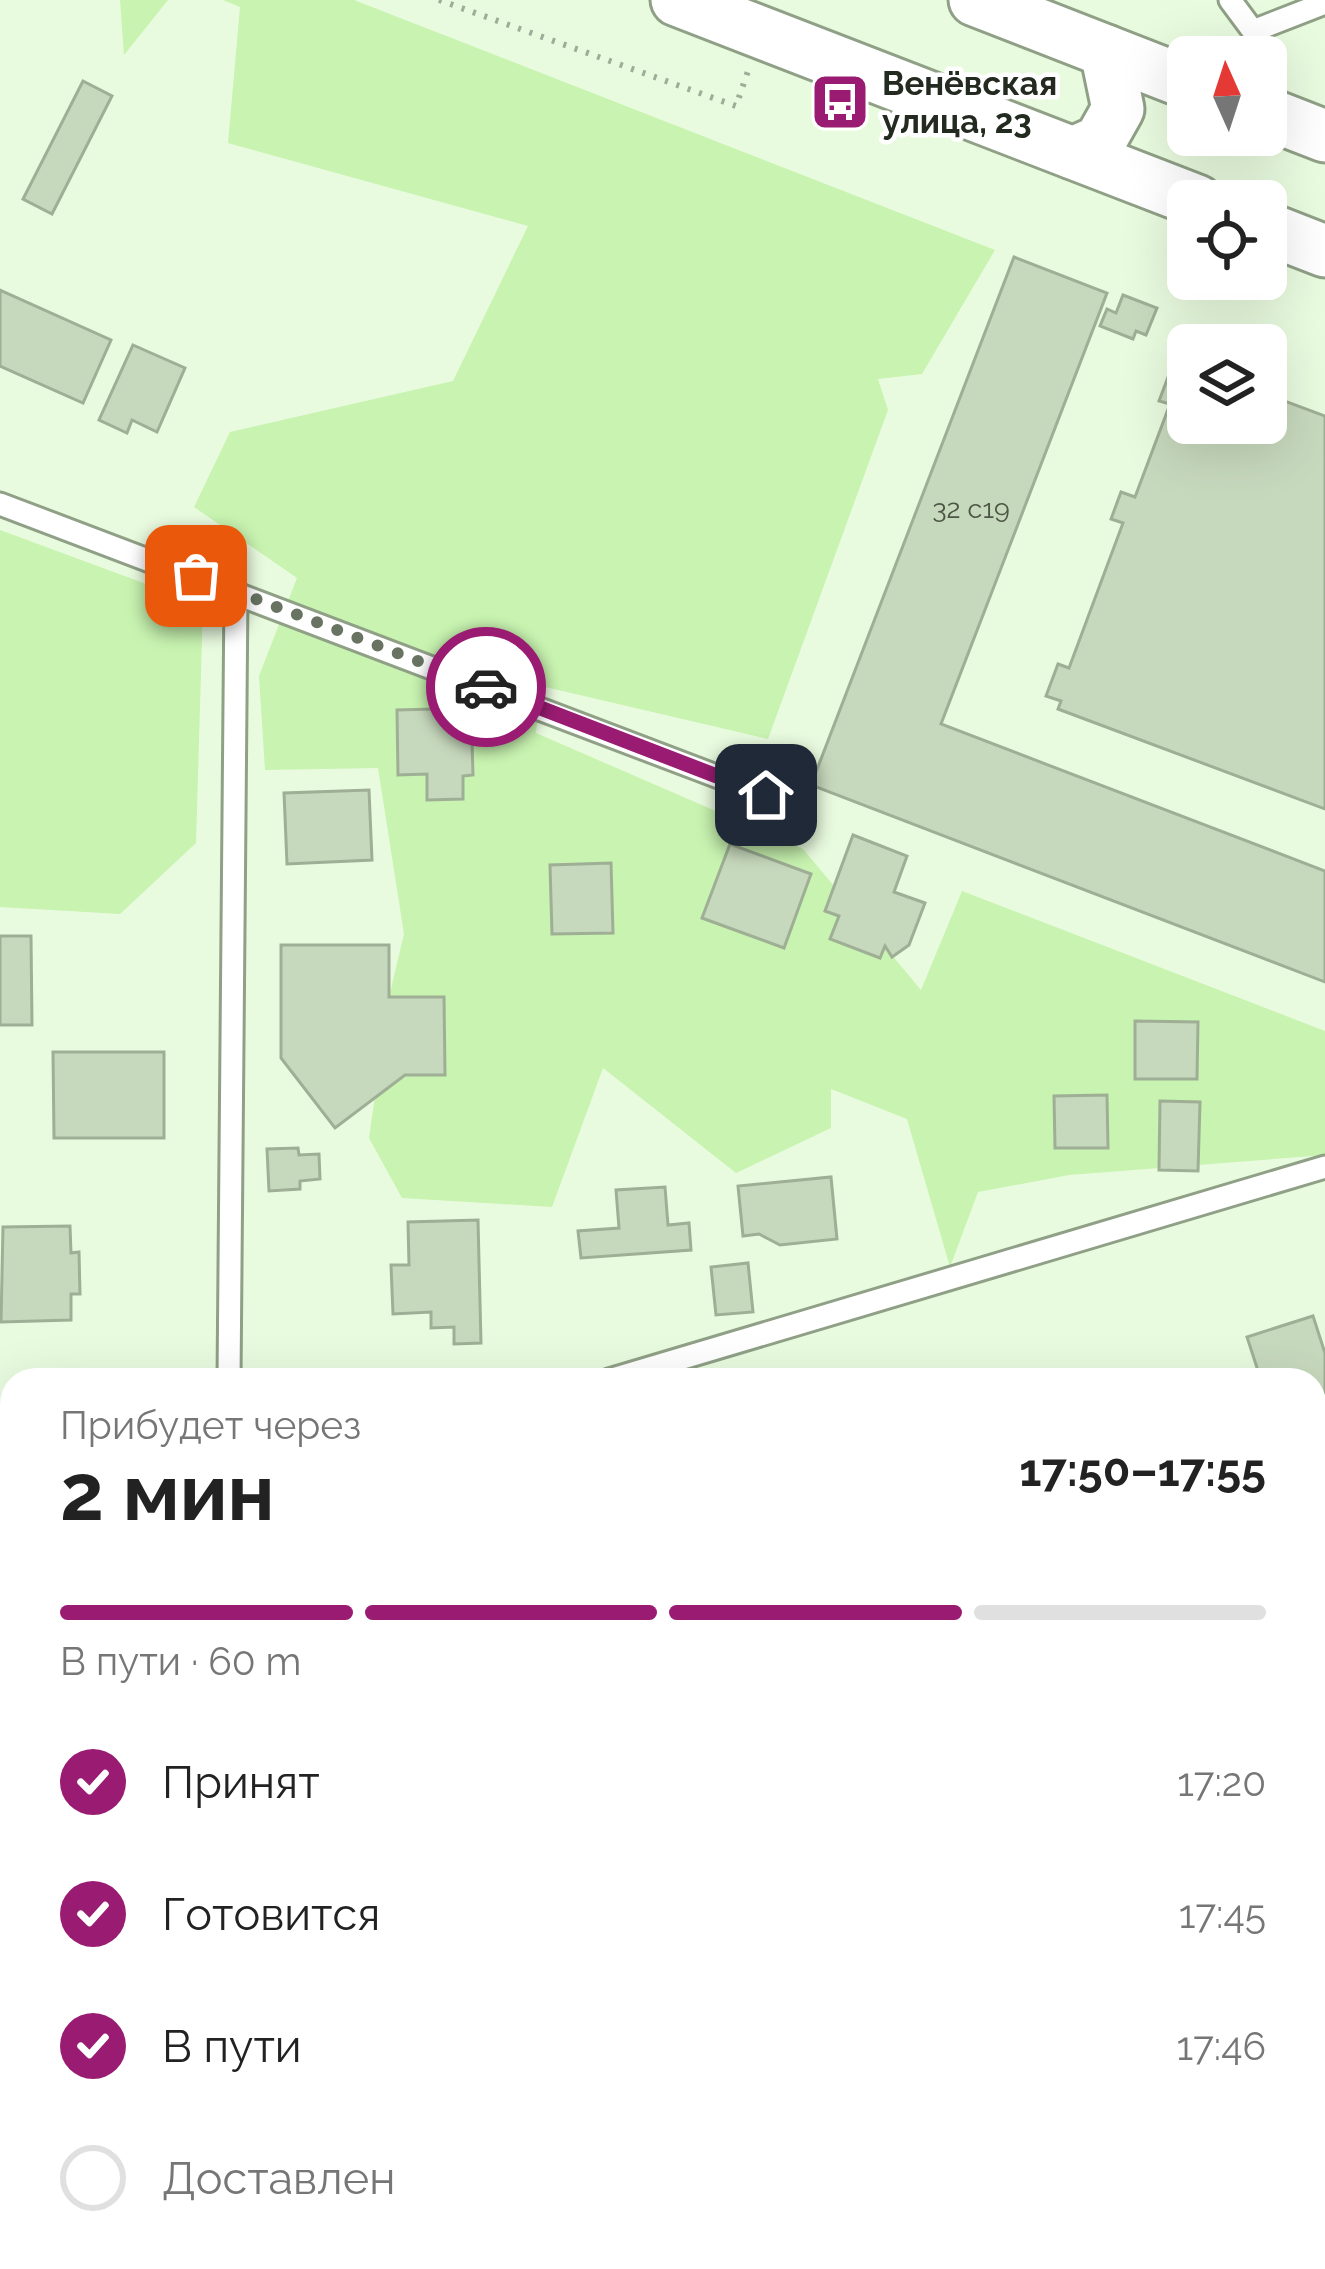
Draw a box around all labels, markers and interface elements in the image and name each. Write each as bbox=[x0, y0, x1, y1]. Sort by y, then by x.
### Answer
north arrow bbox=[1167, 36, 1287, 156]
map controls bbox=[1167, 36, 1287, 444]
place label: Венёвская улица, 23 bbox=[882, 64, 1057, 141]
bus stop icon: Венёвская улица, 23 bbox=[809, 71, 871, 133]
button: locate bbox=[1167, 180, 1287, 300]
button: layers bbox=[1167, 324, 1287, 444]
house number: 32 с19 bbox=[932, 493, 1010, 524]
pin bbox=[145, 525, 247, 627]
icon: bag bbox=[163, 543, 229, 609]
courier bbox=[426, 627, 546, 747]
icon: car bbox=[453, 654, 519, 720]
pin bbox=[715, 744, 817, 846]
icon: home bbox=[733, 762, 799, 828]
text: Прибудет через bbox=[60, 1402, 361, 1448]
text: 17:50–17:55 bbox=[1019, 1444, 1266, 1497]
text: 2 мин bbox=[60, 1447, 275, 1538]
text: В пути · 60 m bbox=[60, 1638, 301, 1684]
icon: check bbox=[60, 1749, 126, 1815]
text: Принят bbox=[162, 1756, 320, 1809]
text: 17:20 bbox=[1177, 1759, 1266, 1805]
icon: check bbox=[60, 1881, 126, 1947]
text: Готовится bbox=[162, 1888, 380, 1941]
text: 17:45 bbox=[1179, 1891, 1266, 1937]
icon: check bbox=[60, 2013, 126, 2079]
text: В пути bbox=[162, 2020, 302, 2073]
text: 17:46 bbox=[1177, 2023, 1266, 2069]
text: Доставлен bbox=[162, 2152, 395, 2205]

